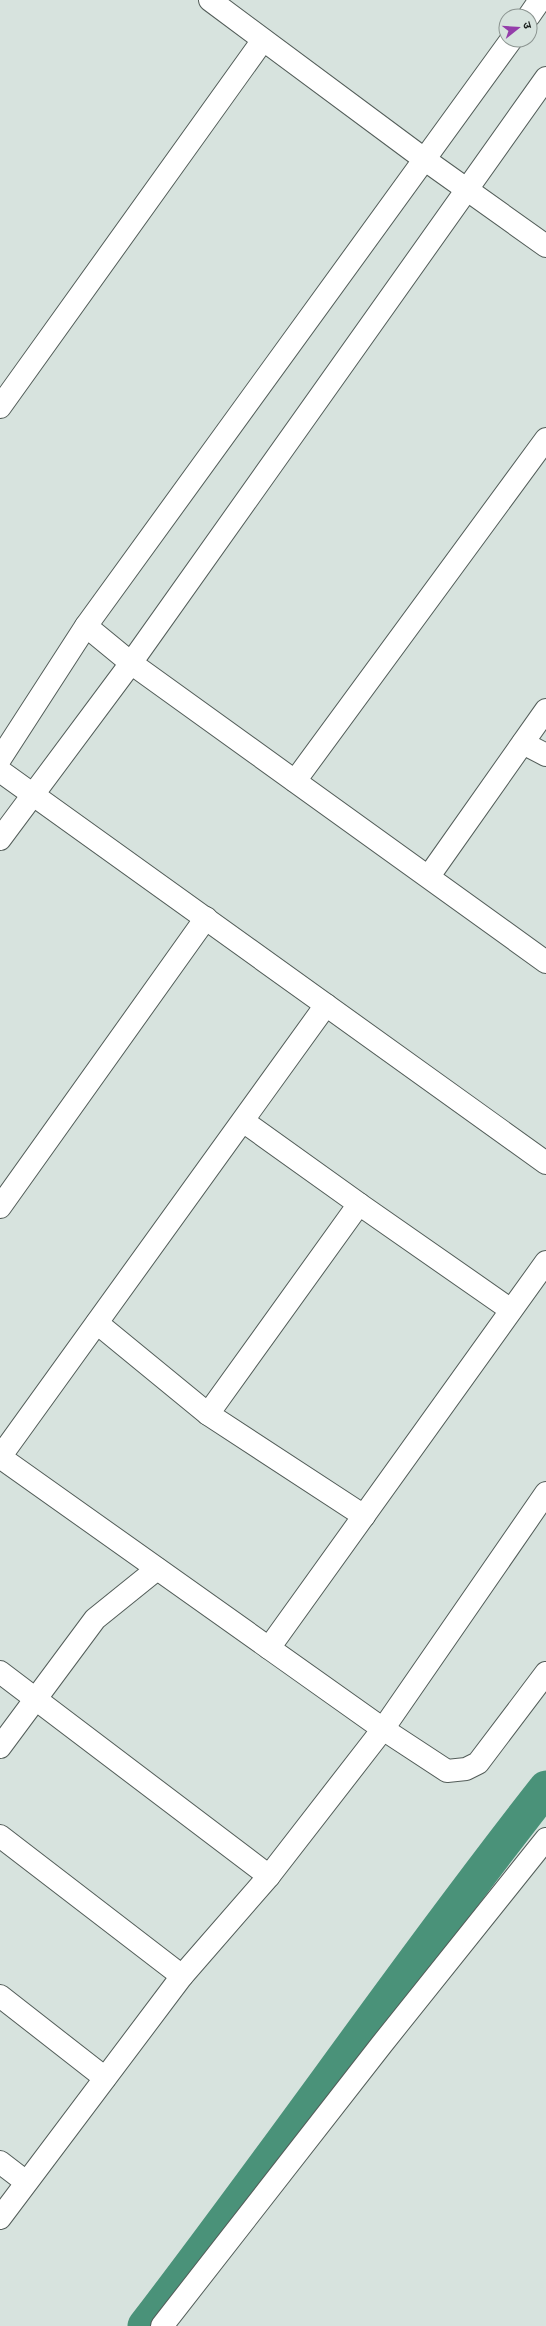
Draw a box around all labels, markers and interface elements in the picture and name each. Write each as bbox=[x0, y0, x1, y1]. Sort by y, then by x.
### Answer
north arrow bbox=[498, 8, 538, 48]
text: उ bbox=[520, 20, 534, 31]

